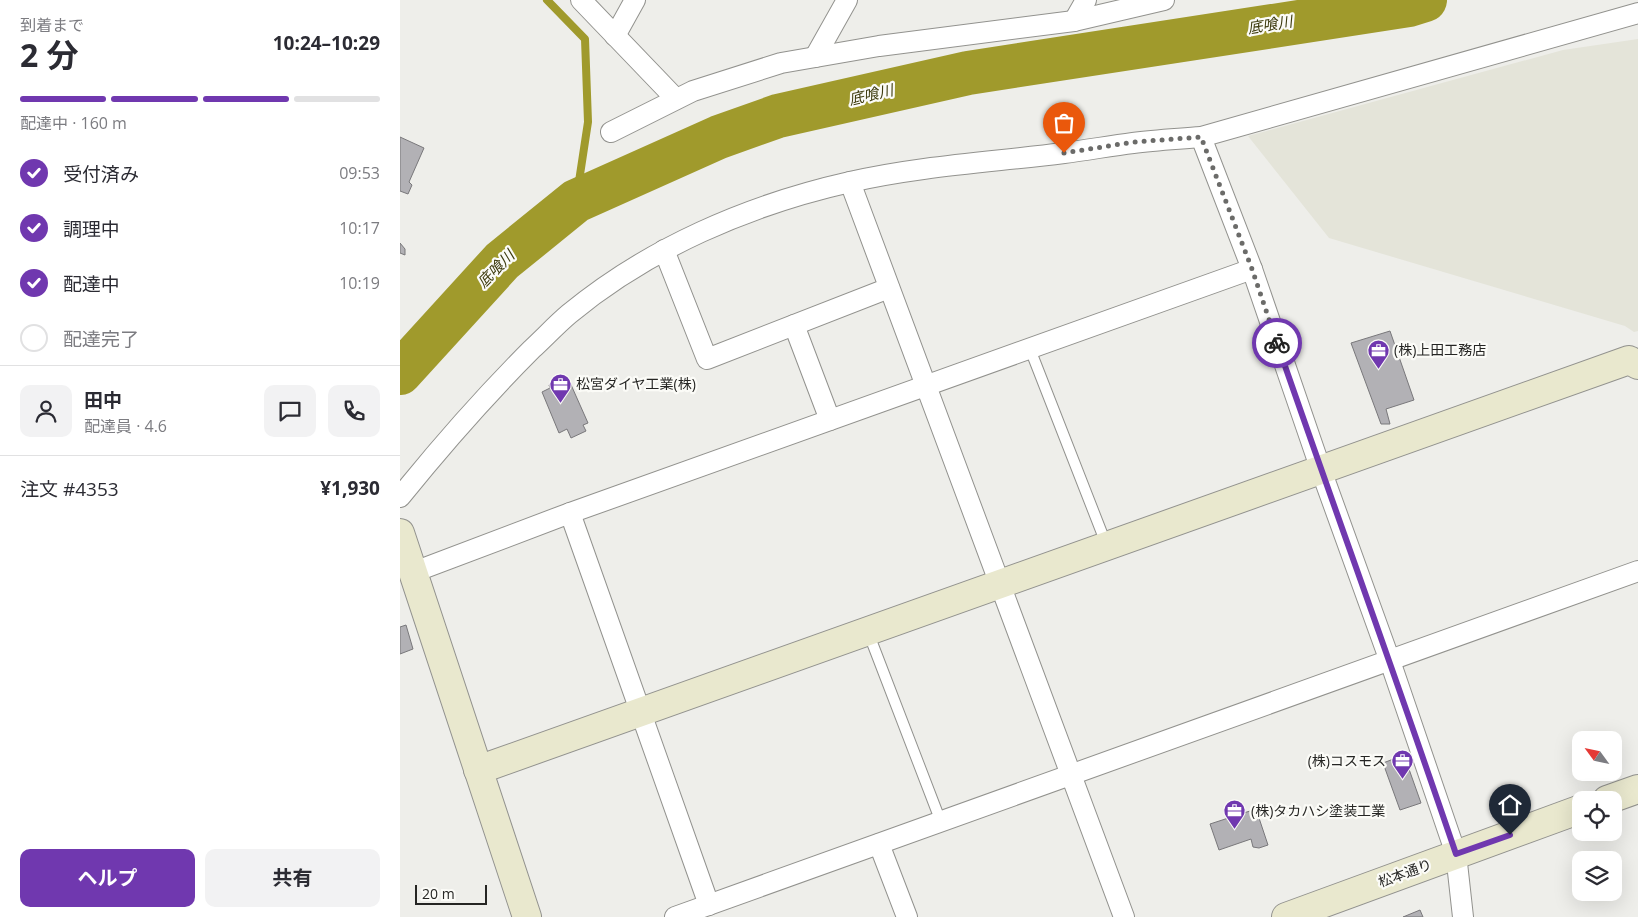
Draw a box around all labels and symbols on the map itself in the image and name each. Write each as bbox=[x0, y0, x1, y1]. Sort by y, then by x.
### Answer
water label: 底喰川 bbox=[1246, 10, 1296, 37]
water label: 底喰川 bbox=[847, 79, 897, 109]
pin bbox=[1043, 102, 1085, 153]
water label: 底喰川 bbox=[472, 244, 520, 291]
courier bbox=[1252, 318, 1302, 368]
office icon: (株)上田工務店 bbox=[1366, 338, 1390, 369]
place label: (株)上田工務店 bbox=[1394, 340, 1486, 359]
office icon: 松宮ダイヤ工業(株) bbox=[548, 372, 572, 403]
place label: 松宮ダイヤ工業(株) bbox=[576, 374, 696, 393]
north arrow bbox=[1572, 731, 1622, 781]
office icon: (株)コスモス bbox=[1390, 749, 1414, 780]
place label: (株)コスモス bbox=[1308, 751, 1386, 770]
pin bbox=[1489, 784, 1531, 835]
office icon: (株)タカハシ塗装工業 bbox=[1223, 799, 1247, 830]
place label: (株)タカハシ塗装工業 bbox=[1251, 801, 1385, 820]
street label: 松本通り bbox=[1375, 854, 1434, 891]
scale bar bbox=[415, 882, 488, 905]

